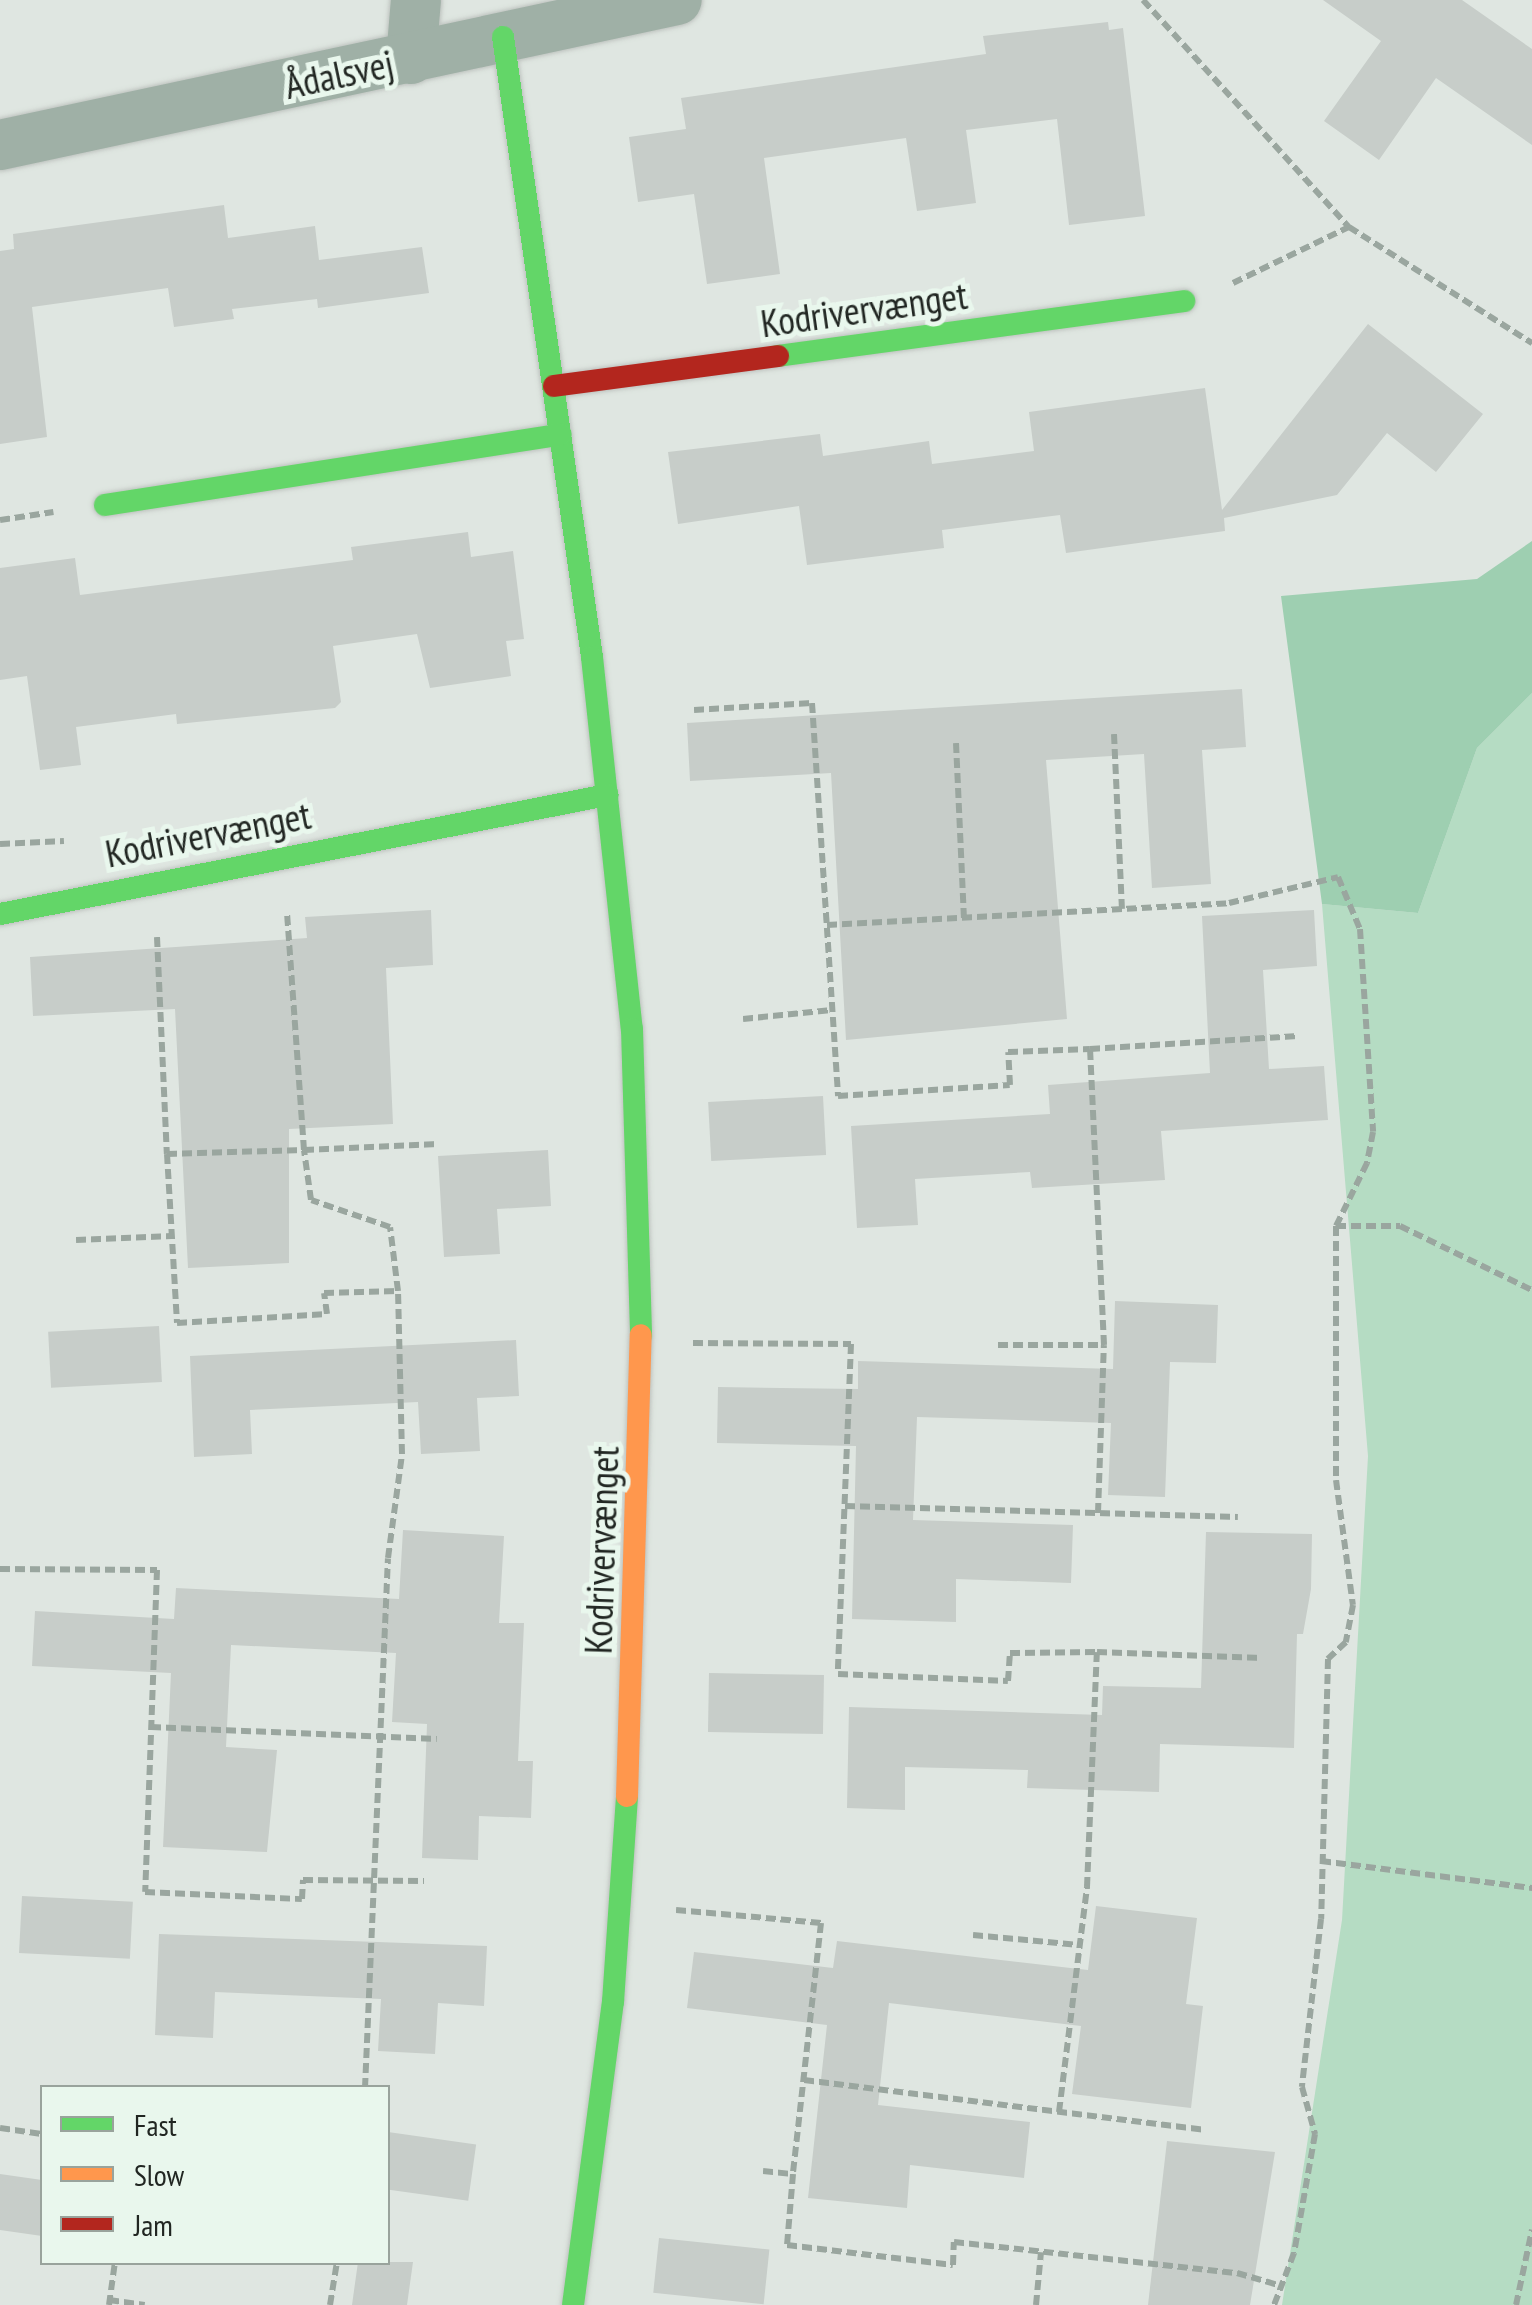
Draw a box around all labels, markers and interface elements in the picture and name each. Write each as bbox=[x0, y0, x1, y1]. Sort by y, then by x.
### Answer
street label: Ådalsvej bbox=[280, 40, 398, 108]
street label: Kodrivervænget bbox=[758, 272, 970, 346]
street label: Kodrivervænget bbox=[102, 792, 314, 876]
street label: Kodrivervænget bbox=[575, 1445, 627, 1655]
legend bbox=[40, 2085, 390, 2265]
text: Fast bbox=[134, 2105, 177, 2144]
text: Slow bbox=[134, 2155, 184, 2194]
text: Jam bbox=[134, 2205, 173, 2244]

